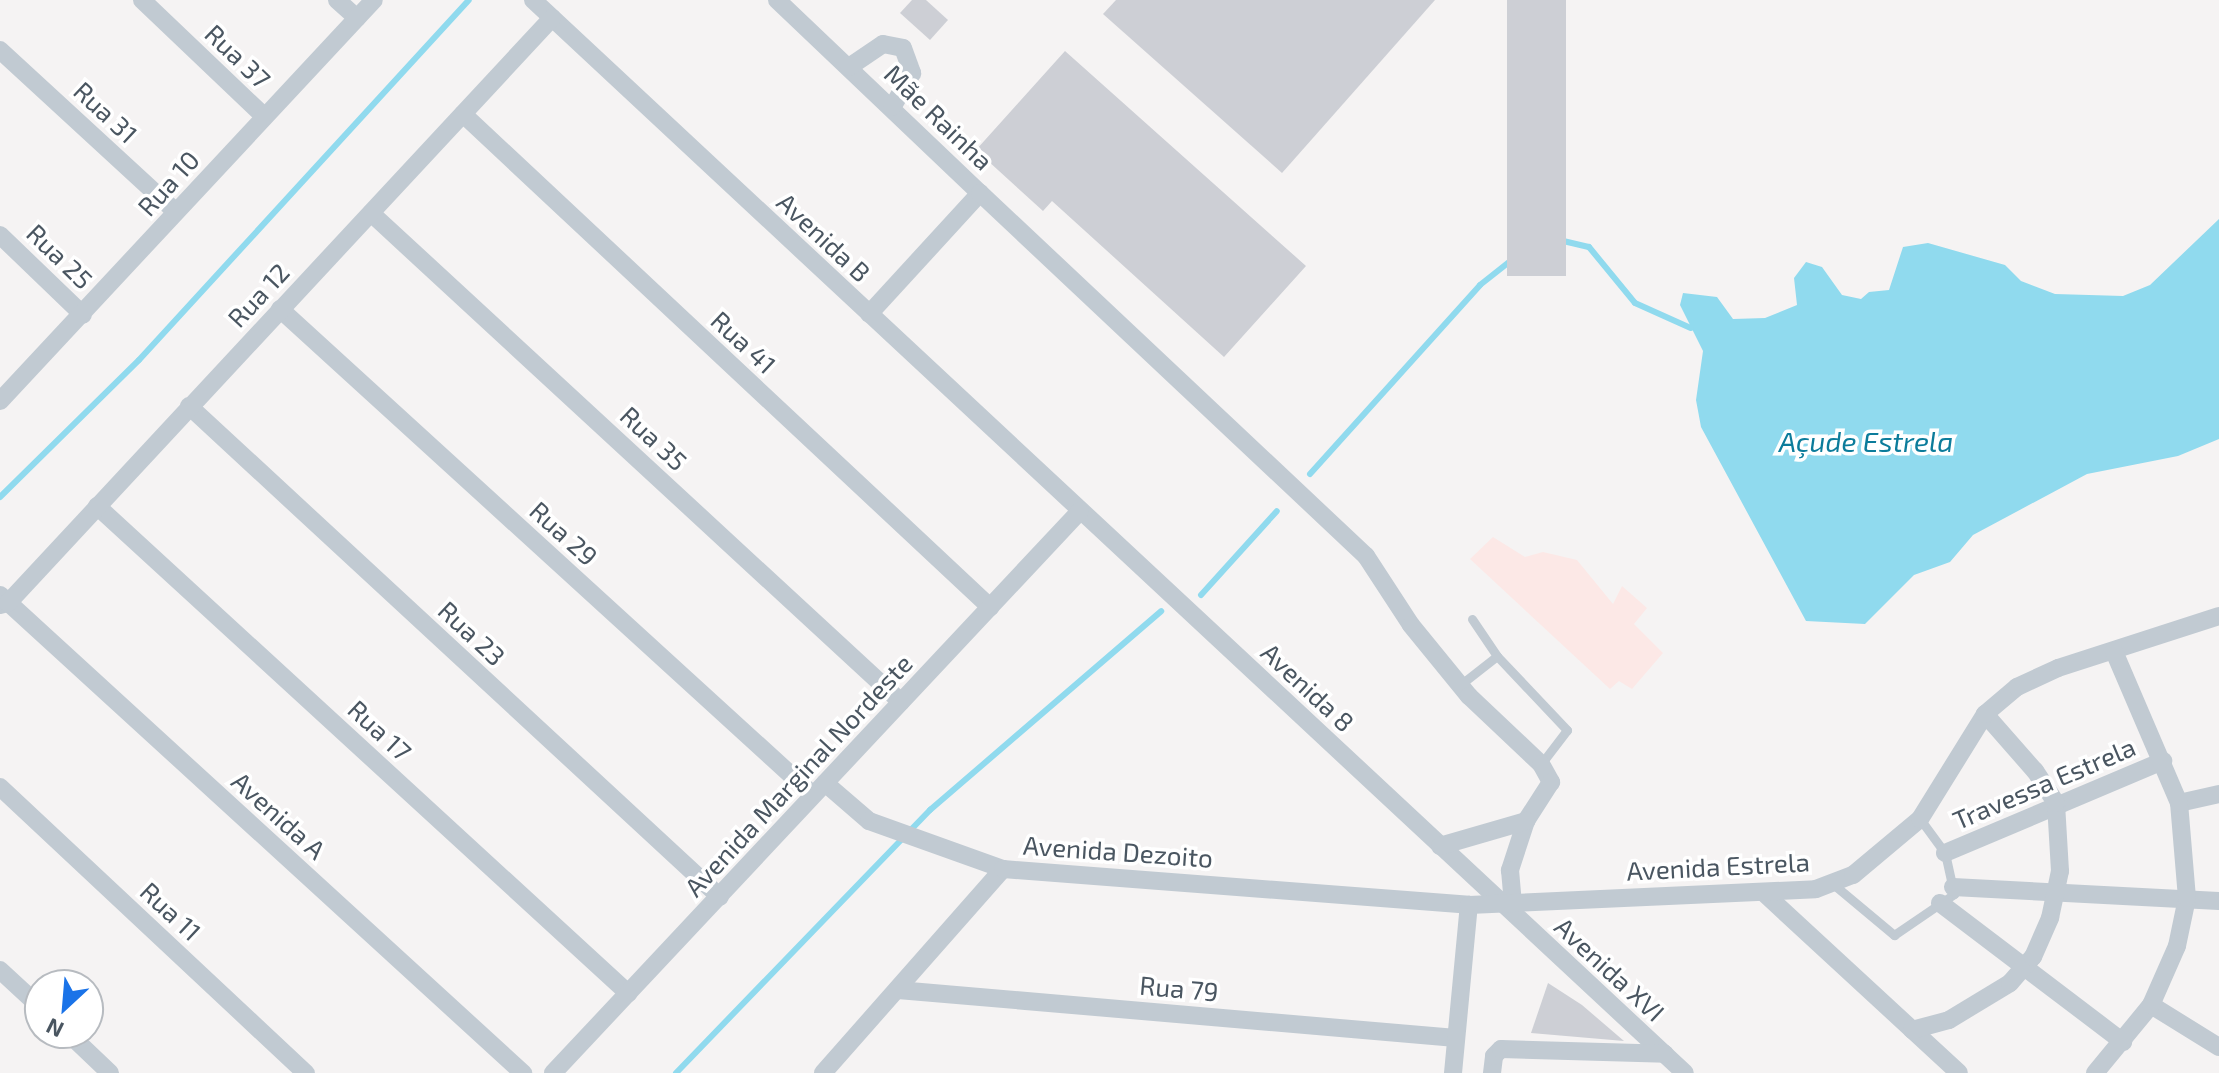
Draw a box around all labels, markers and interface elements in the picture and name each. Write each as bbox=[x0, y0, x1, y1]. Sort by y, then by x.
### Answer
street label: Rua 37 bbox=[199, 17, 277, 95]
street label: Mãe Rainha bbox=[878, 58, 1000, 176]
street label: Rua 31 bbox=[68, 75, 144, 149]
street label: Rua 10 bbox=[131, 144, 205, 222]
street label: Avenida B bbox=[771, 186, 877, 288]
street label: Rua 25 bbox=[21, 217, 99, 295]
street label: Rua 12 bbox=[221, 257, 295, 333]
street label: Rua 41 bbox=[705, 304, 783, 380]
street label: Rua 35 bbox=[614, 400, 694, 476]
water label: Açude Estrela bbox=[1779, 424, 1953, 458]
street label: Rua 29 bbox=[524, 494, 604, 572]
street label: Rua 23 bbox=[432, 594, 512, 672]
street label: Avenida 8 bbox=[1255, 636, 1361, 738]
street label: Avenida Marginal Nordeste bbox=[677, 647, 919, 903]
street label: Rua 17 bbox=[342, 693, 418, 767]
street label: Travessa Estrela bbox=[1948, 731, 2140, 835]
street label: Avenida A bbox=[225, 765, 333, 865]
street label: Avenida Dezoito bbox=[1022, 829, 1214, 873]
street label: Avenida Estrela bbox=[1626, 846, 1810, 886]
street label: Rua 11 bbox=[134, 875, 208, 947]
street label: Avenida XVI bbox=[1549, 910, 1671, 1028]
north arrow bbox=[24, 969, 104, 1049]
street label: Rua 79 bbox=[1138, 969, 1220, 1007]
text: N bbox=[42, 1014, 67, 1044]

